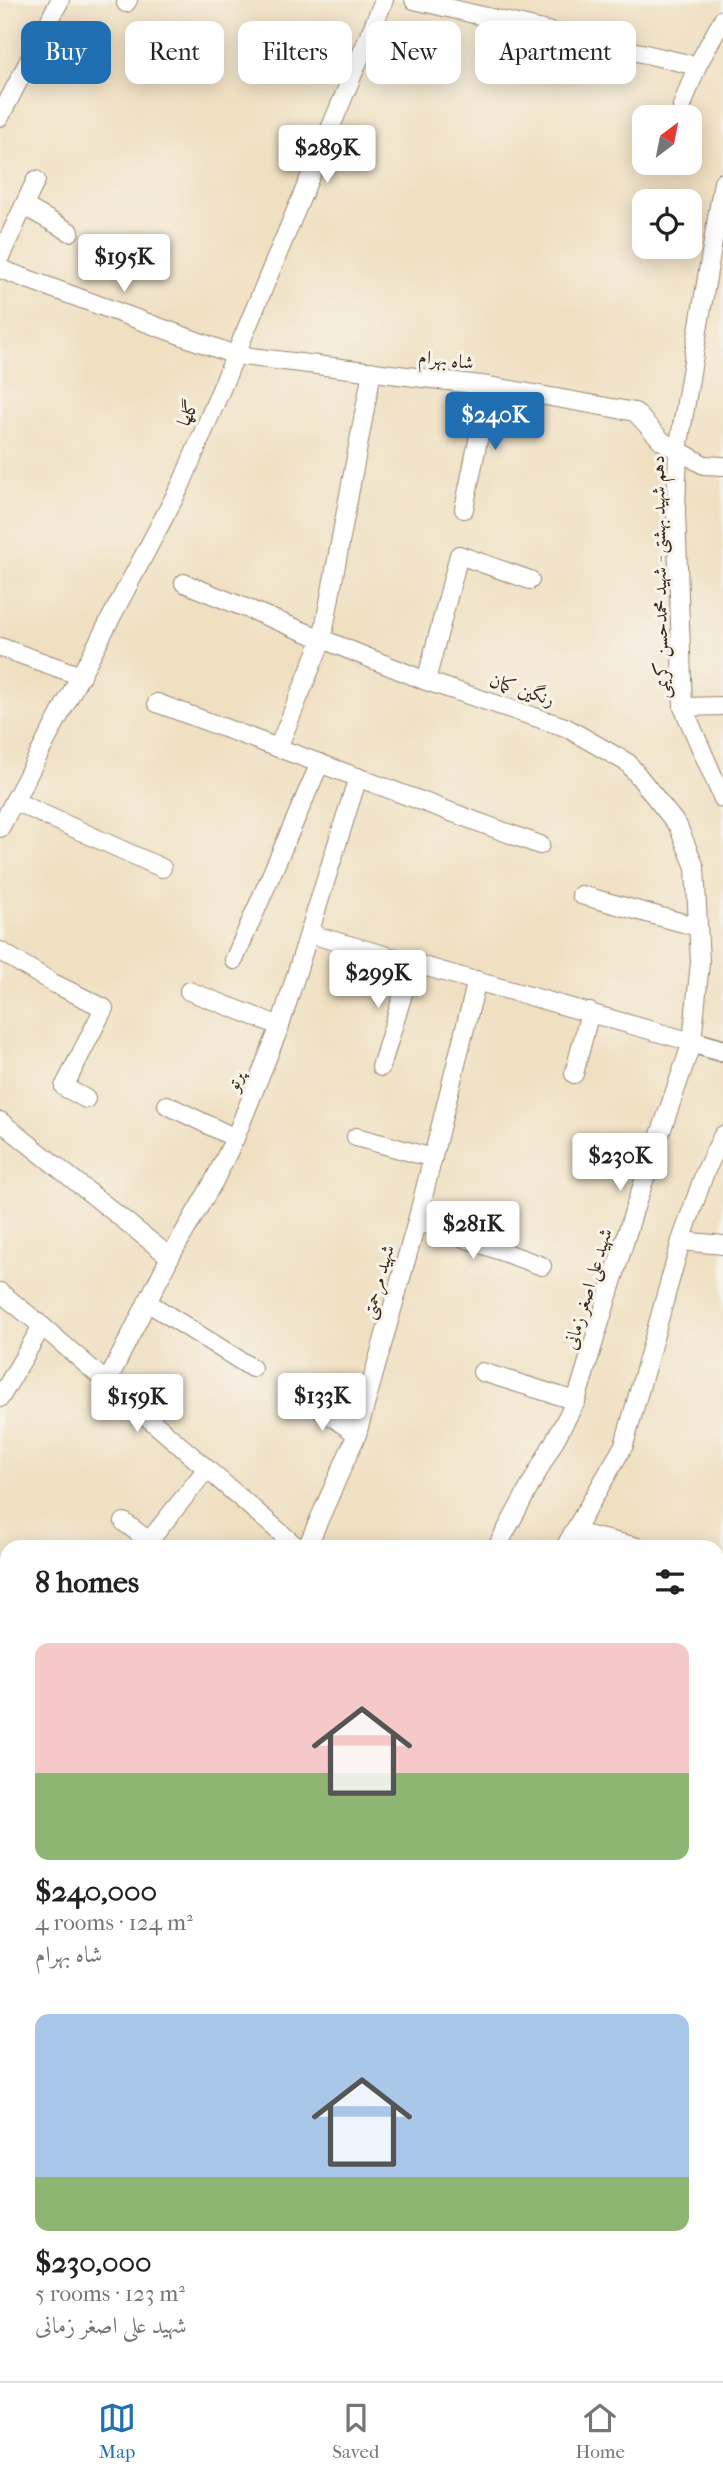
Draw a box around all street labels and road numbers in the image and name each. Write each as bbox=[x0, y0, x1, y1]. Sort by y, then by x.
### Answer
street label: شاه بهرام bbox=[416, 346, 475, 379]
street label: گلها bbox=[172, 396, 203, 430]
street label: دهم شهید بهشتی - شهید محمدحسن کریمی bbox=[647, 455, 680, 699]
street label: رنگین کمان bbox=[487, 667, 558, 711]
street label: پرتو bbox=[220, 1066, 250, 1096]
street label: شهید علی اصغر زمانی bbox=[559, 1226, 620, 1353]
street label: شهید مرحمتی bbox=[357, 1242, 401, 1322]

